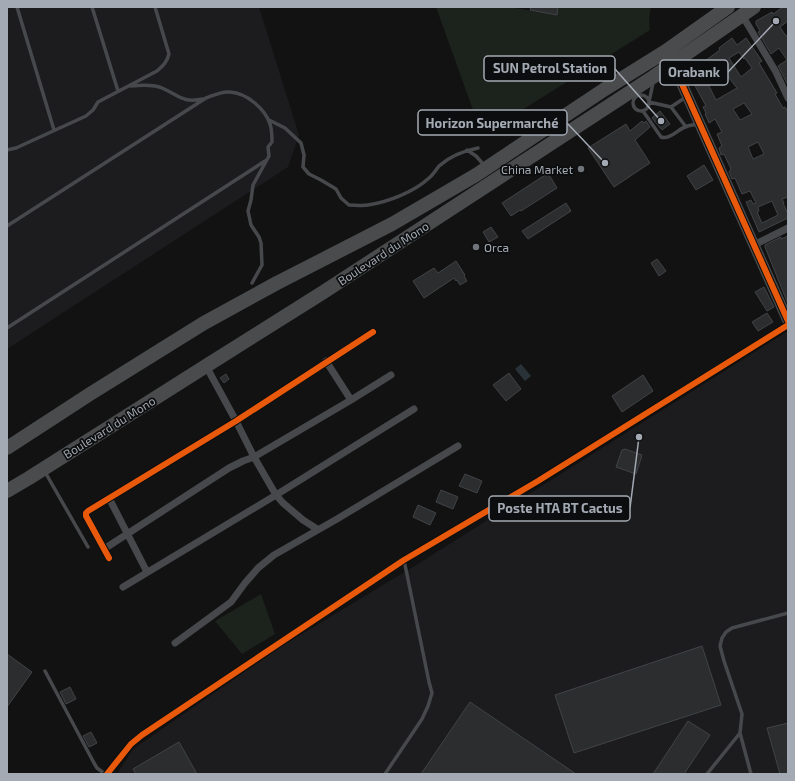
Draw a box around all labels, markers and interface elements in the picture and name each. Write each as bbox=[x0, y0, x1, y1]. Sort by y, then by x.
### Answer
callout: SUN Petrol Station bbox=[484, 56, 615, 81]
text: SUN Petrol Station bbox=[493, 60, 607, 76]
callout: Orabank bbox=[660, 60, 728, 85]
text: Orabank bbox=[668, 64, 721, 80]
callout: Horizon Supermarché bbox=[418, 110, 567, 135]
text: Horizon Supermarché bbox=[426, 115, 558, 131]
place label: China Market bbox=[501, 162, 573, 176]
marker: China Market bbox=[576, 164, 586, 174]
street label: Boulevard du Mono bbox=[335, 218, 431, 288]
place label: Orca bbox=[484, 240, 509, 254]
marker: Orca bbox=[471, 242, 481, 252]
street label: Boulevard du Mono bbox=[60, 393, 158, 461]
callout: Poste HTA BT Cactus bbox=[489, 496, 630, 521]
text: Poste HTA BT Cactus bbox=[497, 500, 623, 516]

